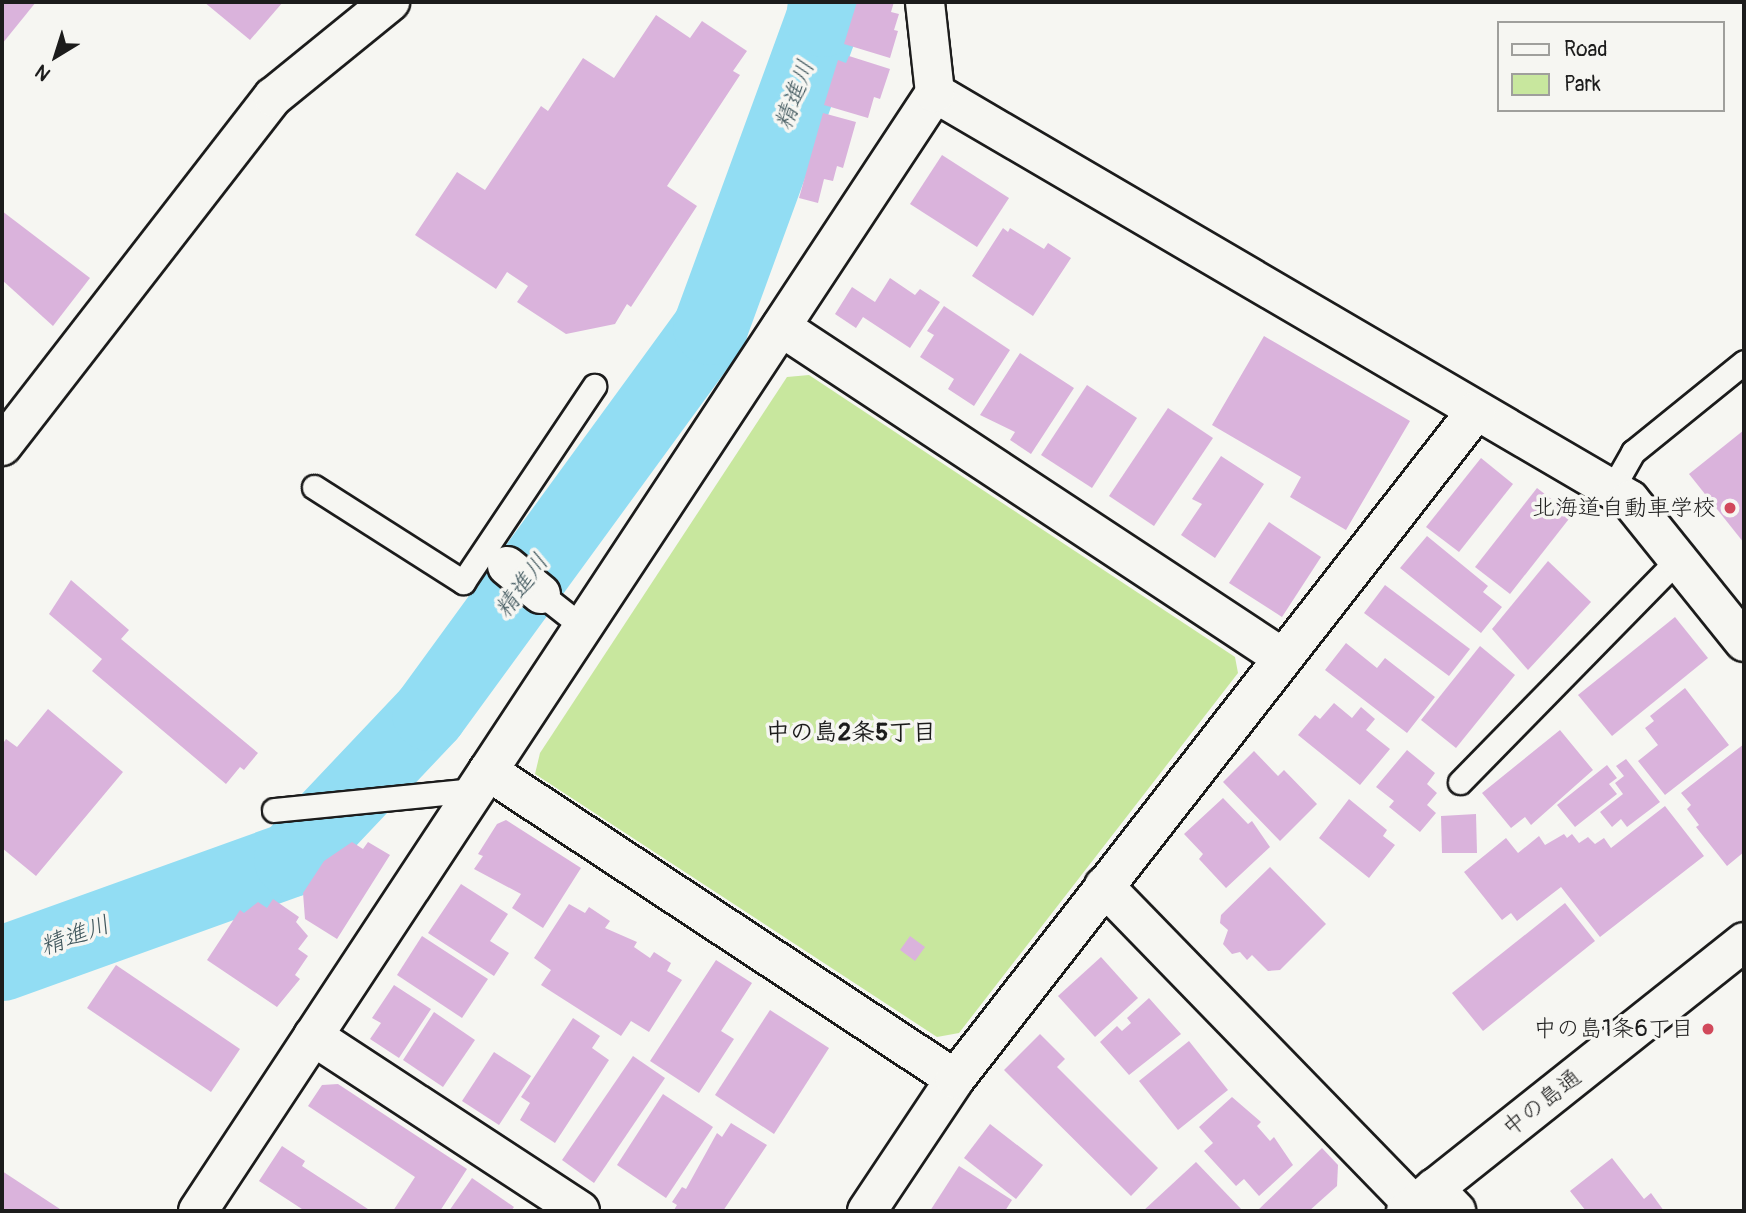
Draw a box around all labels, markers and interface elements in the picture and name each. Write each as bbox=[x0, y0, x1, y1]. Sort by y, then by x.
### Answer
north arrow bbox=[21, 21, 91, 91]
legend bbox=[1498, 21, 1725, 112]
text: Road bbox=[1564, 36, 1608, 63]
water label: 精進川 bbox=[769, 56, 821, 134]
text: N bbox=[31, 59, 56, 86]
text: Park bbox=[1564, 71, 1601, 98]
place label: 北海道自動車学校 bbox=[1532, 494, 1716, 522]
marker: 北海道自動車学校 bbox=[1722, 500, 1738, 516]
water label: 精進川 bbox=[489, 548, 555, 624]
district label: 中の島2条5丁目 bbox=[766, 719, 936, 747]
water label: 精進川 bbox=[36, 910, 114, 962]
place label: 中の島1条6丁目 bbox=[1534, 1015, 1694, 1043]
marker: 中の島1条6丁目 bbox=[1700, 1021, 1716, 1037]
street label: 中の島通 bbox=[1497, 1064, 1587, 1142]

